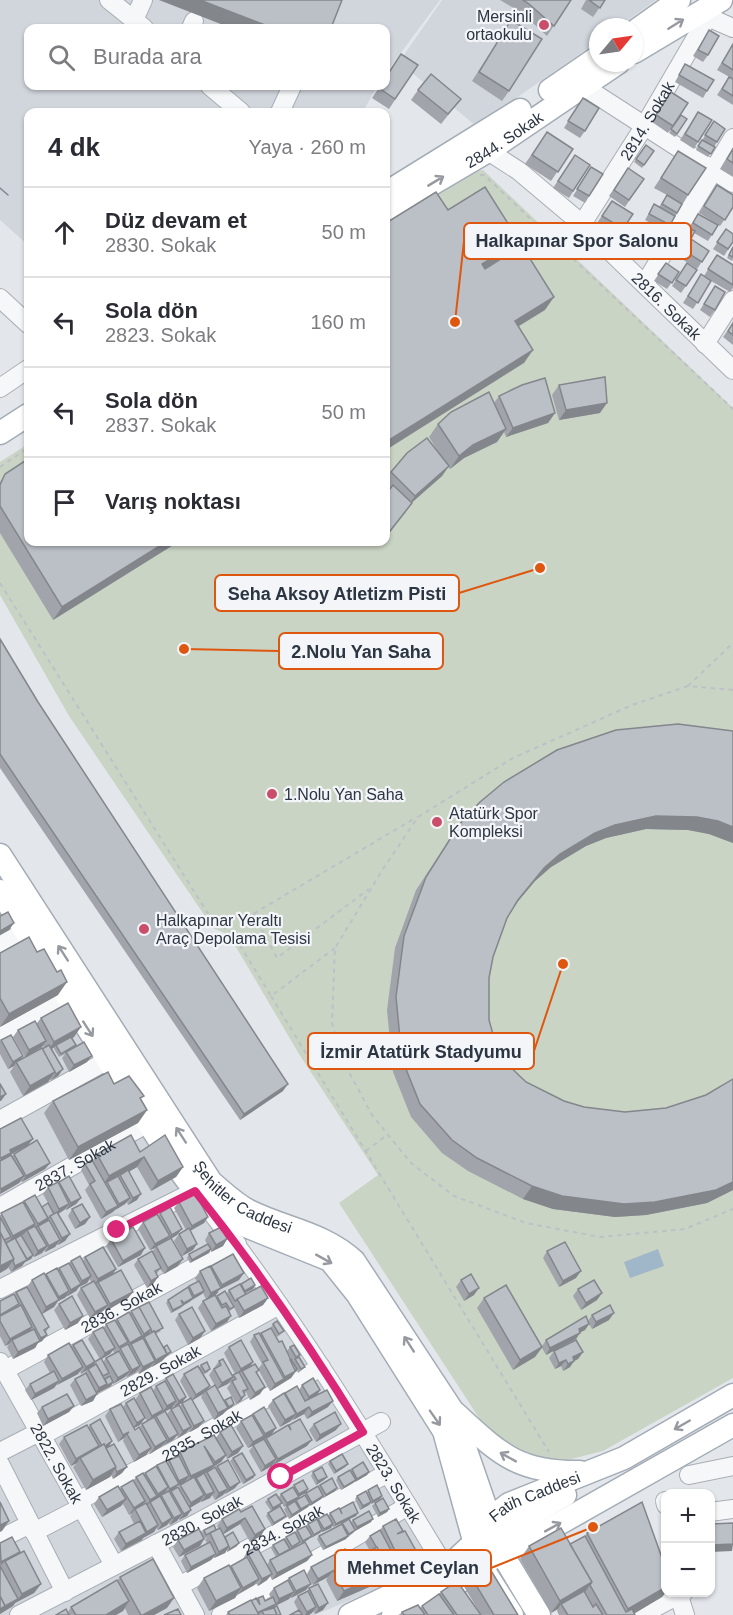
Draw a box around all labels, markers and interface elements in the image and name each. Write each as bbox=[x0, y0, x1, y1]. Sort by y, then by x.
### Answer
place label: Mersinli ortaokulu bbox=[466, 8, 532, 43]
marker: Mersinli ortaokulu bbox=[537, 18, 551, 32]
north arrow bbox=[589, 18, 643, 72]
one-way arrow bbox=[668, 18, 685, 31]
search box bbox=[24, 24, 390, 90]
icon: search bbox=[45, 41, 78, 74]
text: Burada ara bbox=[93, 44, 202, 69]
street label: 2814. Sokak bbox=[616, 77, 678, 163]
street label: 2844. Sokak bbox=[462, 107, 547, 171]
text: 4 dk bbox=[48, 132, 100, 162]
text: Yaya · 260 m bbox=[249, 136, 366, 158]
one-way arrow bbox=[427, 175, 444, 187]
text: Düz devam et bbox=[105, 208, 247, 233]
icon: ahead bbox=[48, 216, 81, 249]
text: 50 m bbox=[322, 221, 366, 243]
callout: Halkapınar Spor Salonu bbox=[464, 223, 691, 259]
text: Halkapınar Spor Salonu bbox=[475, 231, 679, 251]
text: 2830. Sokak bbox=[105, 234, 216, 256]
street label: 2816. Sokak bbox=[629, 269, 705, 344]
text: Sola dön bbox=[105, 298, 198, 323]
icon: left bbox=[48, 306, 81, 339]
text: 160 m bbox=[310, 311, 366, 333]
text: 2823. Sokak bbox=[105, 324, 216, 346]
text: Sola dön bbox=[105, 388, 198, 413]
icon: left bbox=[48, 396, 81, 429]
text: 50 m bbox=[322, 401, 366, 423]
text: 2837. Sokak bbox=[105, 414, 216, 436]
icon: arrive bbox=[48, 486, 81, 519]
text: Varış noktası bbox=[105, 489, 241, 514]
callout: Seha Aksoy Atletizm Pisti bbox=[215, 575, 459, 611]
text: Seha Aksoy Atletizm Pisti bbox=[228, 584, 446, 604]
callout: 2.Nolu Yan Saha bbox=[279, 633, 443, 669]
text: 2.Nolu Yan Saha bbox=[291, 642, 432, 662]
place label: 1.Nolu Yan Saha bbox=[284, 786, 404, 803]
marker: 1.Nolu Yan Saha bbox=[265, 787, 279, 801]
place label: Atatürk Spor Kompleksi bbox=[449, 805, 539, 840]
marker: Atatürk Spor Kompleksi bbox=[430, 815, 444, 829]
place label: Halkapınar Yeraltı Araç Depolama Tesisi bbox=[156, 912, 310, 947]
marker: Halkapınar Yeraltı Araç Depolama Tesisi bbox=[137, 922, 151, 936]
one-way arrow bbox=[57, 945, 69, 962]
one-way arrow bbox=[82, 1020, 94, 1037]
callout: İzmir Atatürk Stadyumu bbox=[308, 1033, 534, 1069]
text: İzmir Atatürk Stadyumu bbox=[320, 1042, 522, 1062]
one-way arrow bbox=[174, 1127, 186, 1144]
street label: 2837. Sokak bbox=[32, 1135, 119, 1194]
street label: Şehitler Caddesi bbox=[191, 1157, 294, 1236]
route end bbox=[103, 1216, 129, 1242]
one-way arrow bbox=[315, 1253, 332, 1265]
street label: 2836. Sokak bbox=[78, 1278, 165, 1336]
one-way arrow bbox=[402, 1336, 414, 1353]
street label: 2829. Sokak bbox=[117, 1341, 204, 1399]
street label: 2835. Sokak bbox=[159, 1405, 245, 1464]
one-way arrow bbox=[429, 1409, 441, 1425]
one-way arrow bbox=[674, 1419, 691, 1431]
street label: 2822. Sokak bbox=[28, 1420, 86, 1507]
street label: 2823. Sokak bbox=[363, 1441, 425, 1526]
one-way arrow bbox=[500, 1451, 517, 1463]
route start bbox=[267, 1463, 293, 1489]
street label: Fatih Caddesi bbox=[486, 1468, 582, 1525]
map controls bbox=[661, 1489, 715, 1597]
button: + bbox=[661, 1489, 715, 1543]
street label: 2830. Sokak bbox=[159, 1491, 246, 1548]
street label: 2834. Sokak bbox=[240, 1501, 327, 1559]
one-way arrow bbox=[544, 1521, 562, 1532]
button: − bbox=[661, 1543, 715, 1597]
callout: Mehmet Ceylan bbox=[335, 1550, 491, 1586]
text: Mehmet Ceylan bbox=[347, 1558, 479, 1578]

